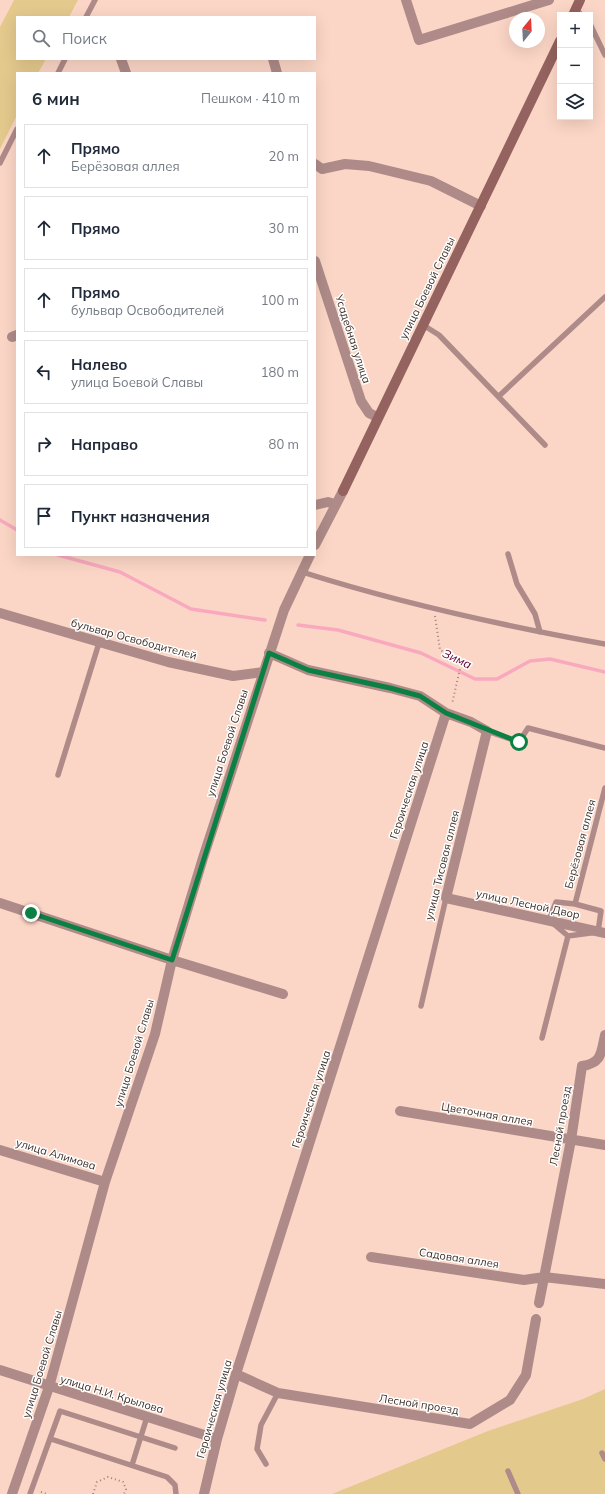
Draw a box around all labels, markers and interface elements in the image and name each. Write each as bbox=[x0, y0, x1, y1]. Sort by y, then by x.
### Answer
north arrow bbox=[509, 12, 545, 48]
map controls bbox=[557, 12, 593, 120]
button: + bbox=[557, 12, 593, 48]
search box bbox=[16, 16, 316, 60]
icon: search bbox=[30, 27, 52, 49]
text: Поиск bbox=[62, 29, 107, 48]
button: − bbox=[557, 48, 593, 84]
button: layers bbox=[557, 84, 593, 120]
text: 6 мин bbox=[32, 88, 80, 109]
text: Пешком · 410 m bbox=[201, 90, 300, 106]
text: Прямо bbox=[71, 139, 120, 158]
icon: ahead bbox=[33, 145, 55, 167]
text: 20 m bbox=[269, 148, 299, 164]
text: Берёзовая аллея bbox=[71, 158, 180, 174]
icon: ahead bbox=[33, 217, 55, 239]
text: Прямо bbox=[71, 219, 120, 238]
text: 30 m bbox=[269, 220, 299, 236]
street label: улица Боевой Славы bbox=[396, 235, 458, 341]
text: Прямо bbox=[71, 283, 120, 302]
icon: ahead bbox=[33, 289, 55, 311]
text: 100 m bbox=[261, 292, 299, 308]
street label: Усадебная улица bbox=[332, 292, 374, 385]
text: бульвар Освободителей bbox=[71, 302, 224, 318]
text: Налево bbox=[71, 355, 127, 374]
icon: left bbox=[33, 361, 55, 383]
text: 180 m bbox=[261, 364, 299, 380]
text: улица Боевой Славы bbox=[71, 374, 203, 390]
icon: right bbox=[33, 433, 55, 455]
text: Направо bbox=[71, 435, 138, 454]
text: 80 m bbox=[269, 436, 299, 452]
icon: arrive bbox=[33, 505, 55, 527]
text: Пункт назначения bbox=[71, 507, 210, 526]
street label: бульвар Освободителей bbox=[70, 615, 198, 663]
water label: Зима bbox=[440, 645, 474, 672]
street label: улица Боевой Славы bbox=[203, 688, 251, 798]
route start bbox=[510, 733, 528, 751]
street label: Героическая улица bbox=[387, 739, 431, 841]
street label: Берёзовая аллея bbox=[561, 798, 599, 890]
street label: улица Тисовая аллея bbox=[422, 809, 462, 921]
street label: улица Лесной Двор bbox=[475, 886, 581, 922]
route end bbox=[22, 904, 40, 922]
street label: улица Боевой Славы bbox=[111, 997, 157, 1109]
street label: Героическая улица bbox=[289, 1048, 333, 1150]
street label: Лесной проезд bbox=[546, 1085, 574, 1167]
street label: Цветочная аллея bbox=[440, 1099, 534, 1129]
street label: улица Алимова bbox=[14, 1135, 98, 1173]
street label: Садовая аллея bbox=[418, 1245, 500, 1271]
street label: улица Боевой Славы bbox=[19, 1308, 65, 1420]
street label: Героическая улица bbox=[193, 1358, 235, 1460]
street label: улица Н.И. Крылова bbox=[59, 1372, 165, 1416]
street label: Лесной проезд bbox=[378, 1391, 460, 1417]

